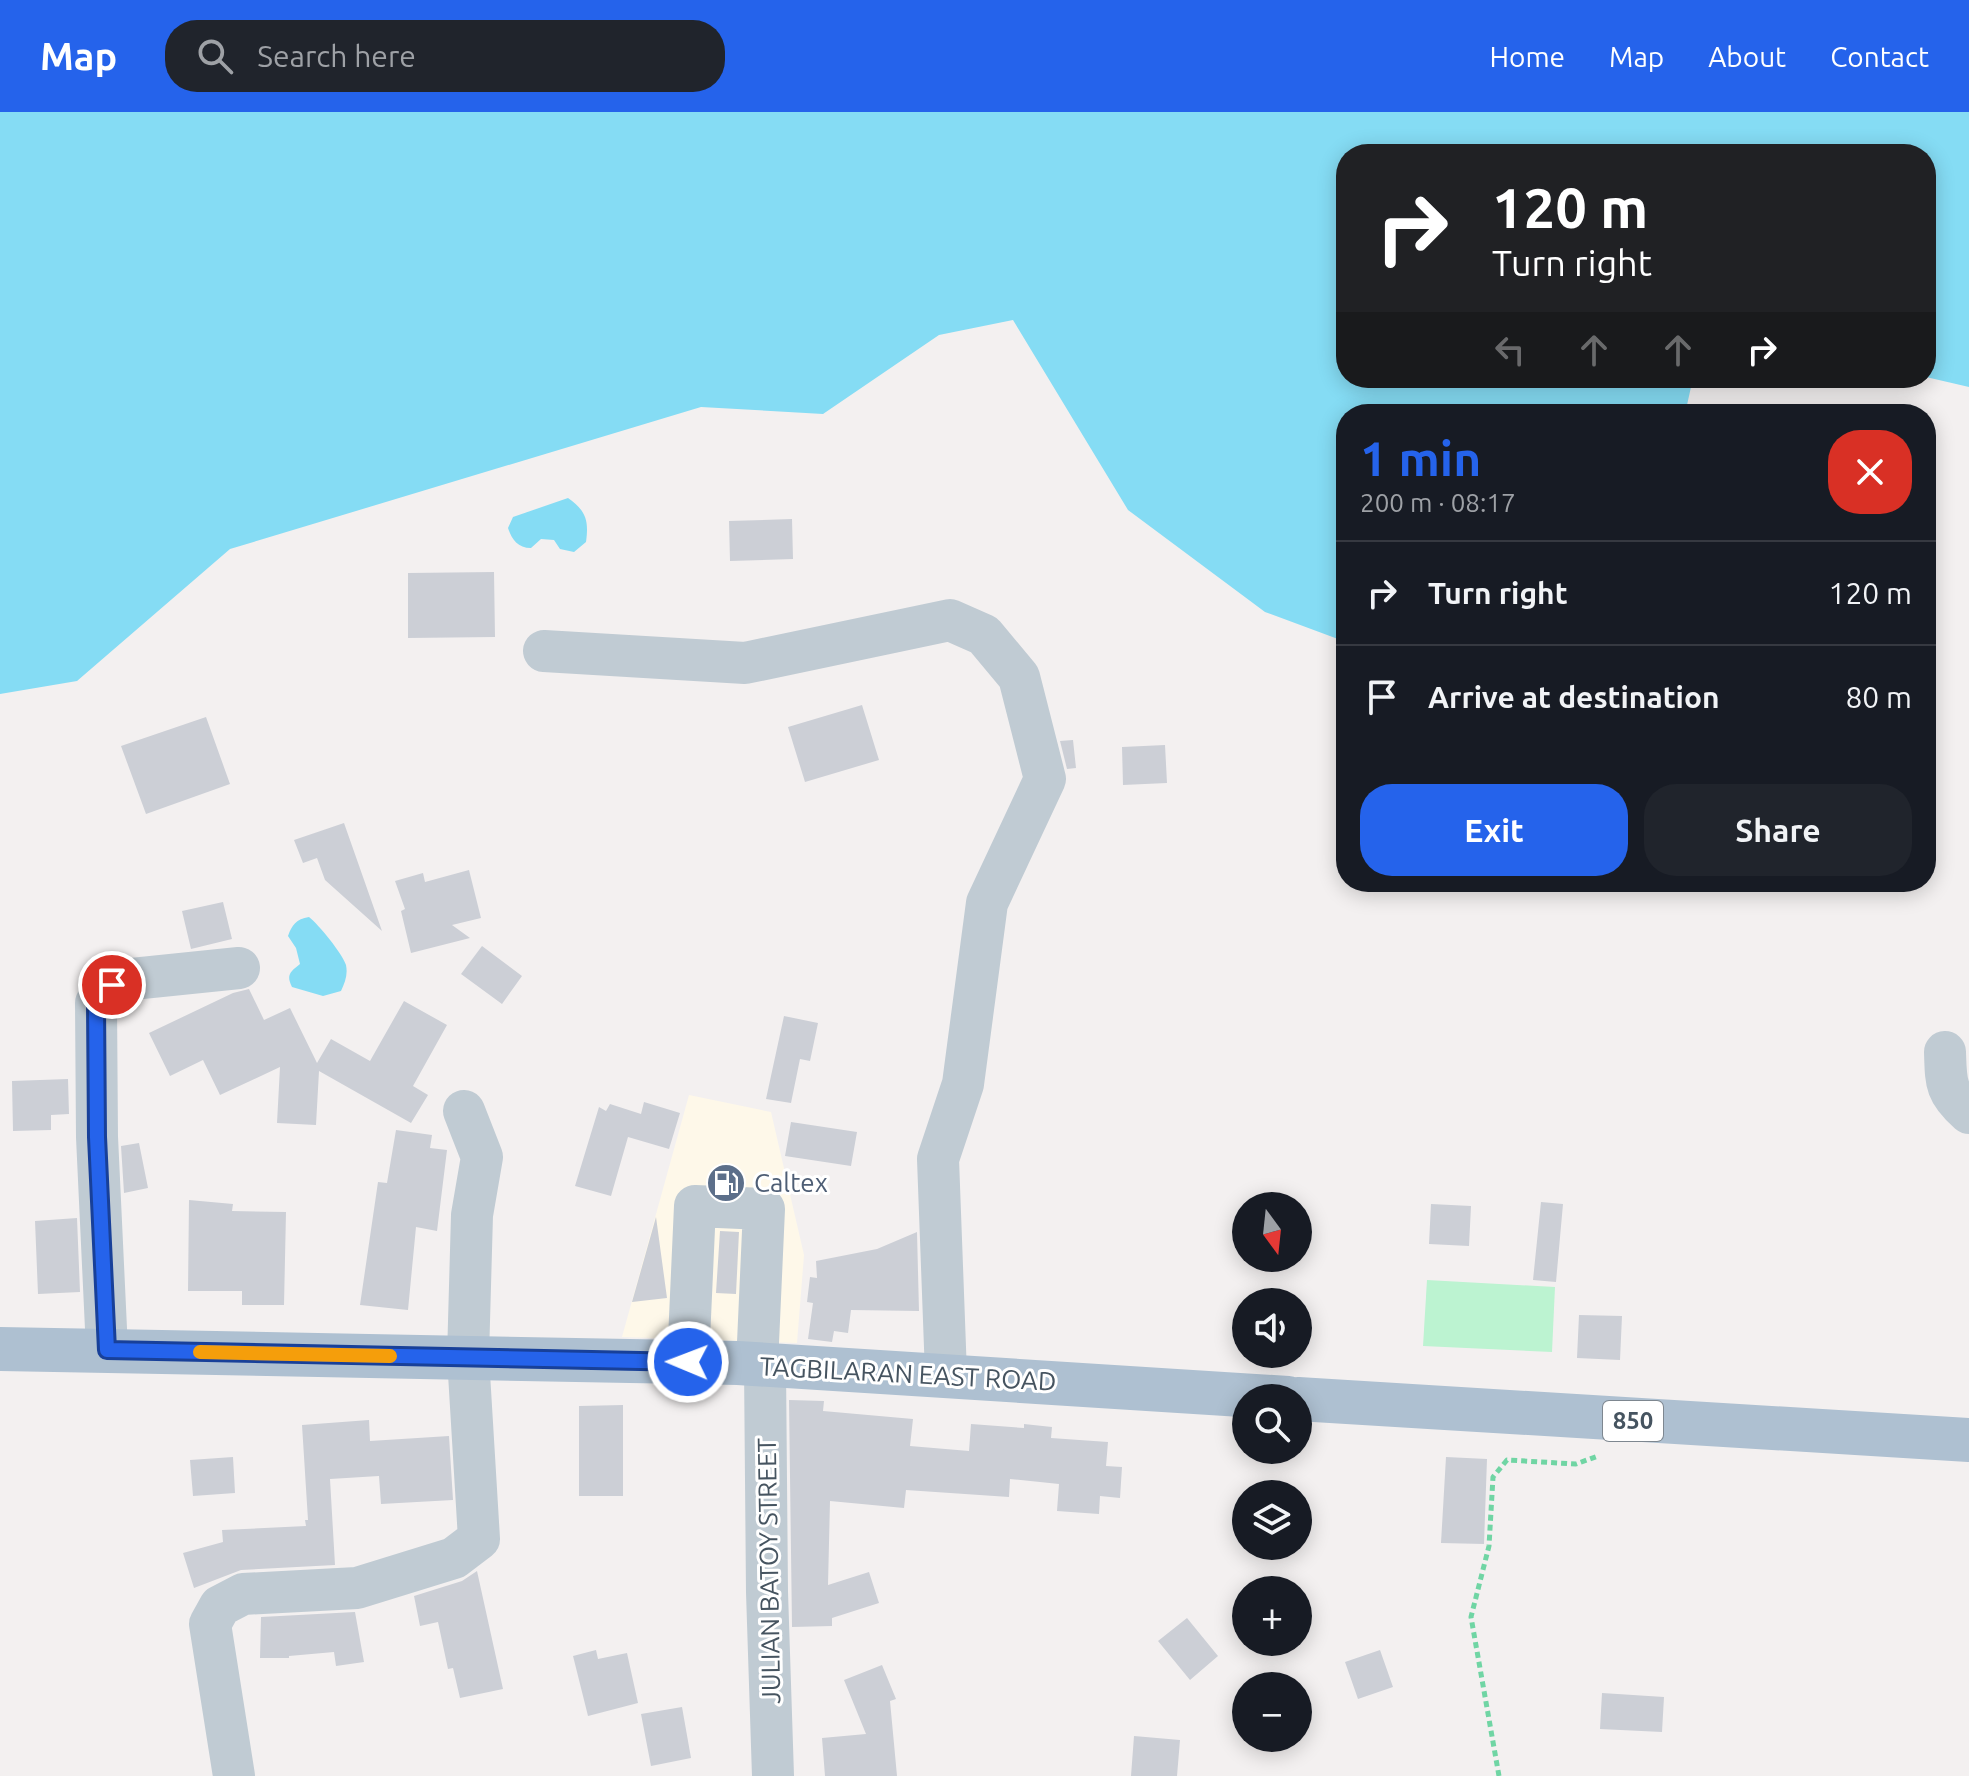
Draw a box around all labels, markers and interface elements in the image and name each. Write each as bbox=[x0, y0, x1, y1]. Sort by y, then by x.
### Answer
search box bbox=[165, 20, 725, 92]
icon: search bbox=[193, 34, 237, 78]
text: Map bbox=[40, 35, 117, 77]
text: Search here bbox=[257, 39, 416, 73]
text: Home bbox=[1490, 41, 1565, 72]
text: Map bbox=[1609, 41, 1664, 72]
text: About bbox=[1708, 41, 1786, 72]
text: Contact bbox=[1830, 41, 1929, 72]
icon: right bbox=[1360, 176, 1464, 280]
text: 120 m bbox=[1492, 176, 1648, 239]
text: Turn right bbox=[1492, 242, 1652, 283]
icon: left bbox=[1488, 328, 1532, 372]
icon: ahead bbox=[1572, 328, 1616, 372]
icon: ahead bbox=[1656, 328, 1700, 372]
icon: right bbox=[1740, 328, 1784, 372]
button: close bbox=[1828, 430, 1912, 514]
text: 1 min bbox=[1360, 431, 1481, 485]
text: 200 m · 08:17 bbox=[1360, 488, 1516, 517]
icon: right bbox=[1360, 571, 1404, 615]
text: Turn right bbox=[1428, 576, 1568, 610]
text: 120 m bbox=[1828, 576, 1912, 610]
icon: arrive bbox=[1360, 675, 1404, 719]
text: Arrive at destination bbox=[1428, 680, 1720, 714]
text: 80 m bbox=[1845, 680, 1912, 714]
button: Exit bbox=[1360, 784, 1628, 876]
button: Share bbox=[1644, 784, 1912, 876]
pin bbox=[78, 951, 146, 1019]
icon: arrive bbox=[90, 963, 134, 1007]
fuel station icon: Caltex bbox=[705, 1162, 747, 1204]
place label: Caltex bbox=[754, 1168, 828, 1197]
north arrow bbox=[1232, 1192, 1312, 1272]
map controls bbox=[1232, 1192, 1312, 1752]
button: sound bbox=[1232, 1288, 1312, 1368]
position arrow bbox=[646, 1320, 730, 1404]
street label: TAGBILARAN EAST ROAD bbox=[759, 1351, 1057, 1396]
button: search bbox=[1232, 1384, 1312, 1464]
road number: 850 bbox=[1603, 1401, 1663, 1441]
street label: JULIAN BATOY STREET bbox=[752, 1438, 785, 1704]
button: layers bbox=[1232, 1480, 1312, 1560]
button: + bbox=[1232, 1576, 1312, 1656]
button: − bbox=[1232, 1672, 1312, 1752]

